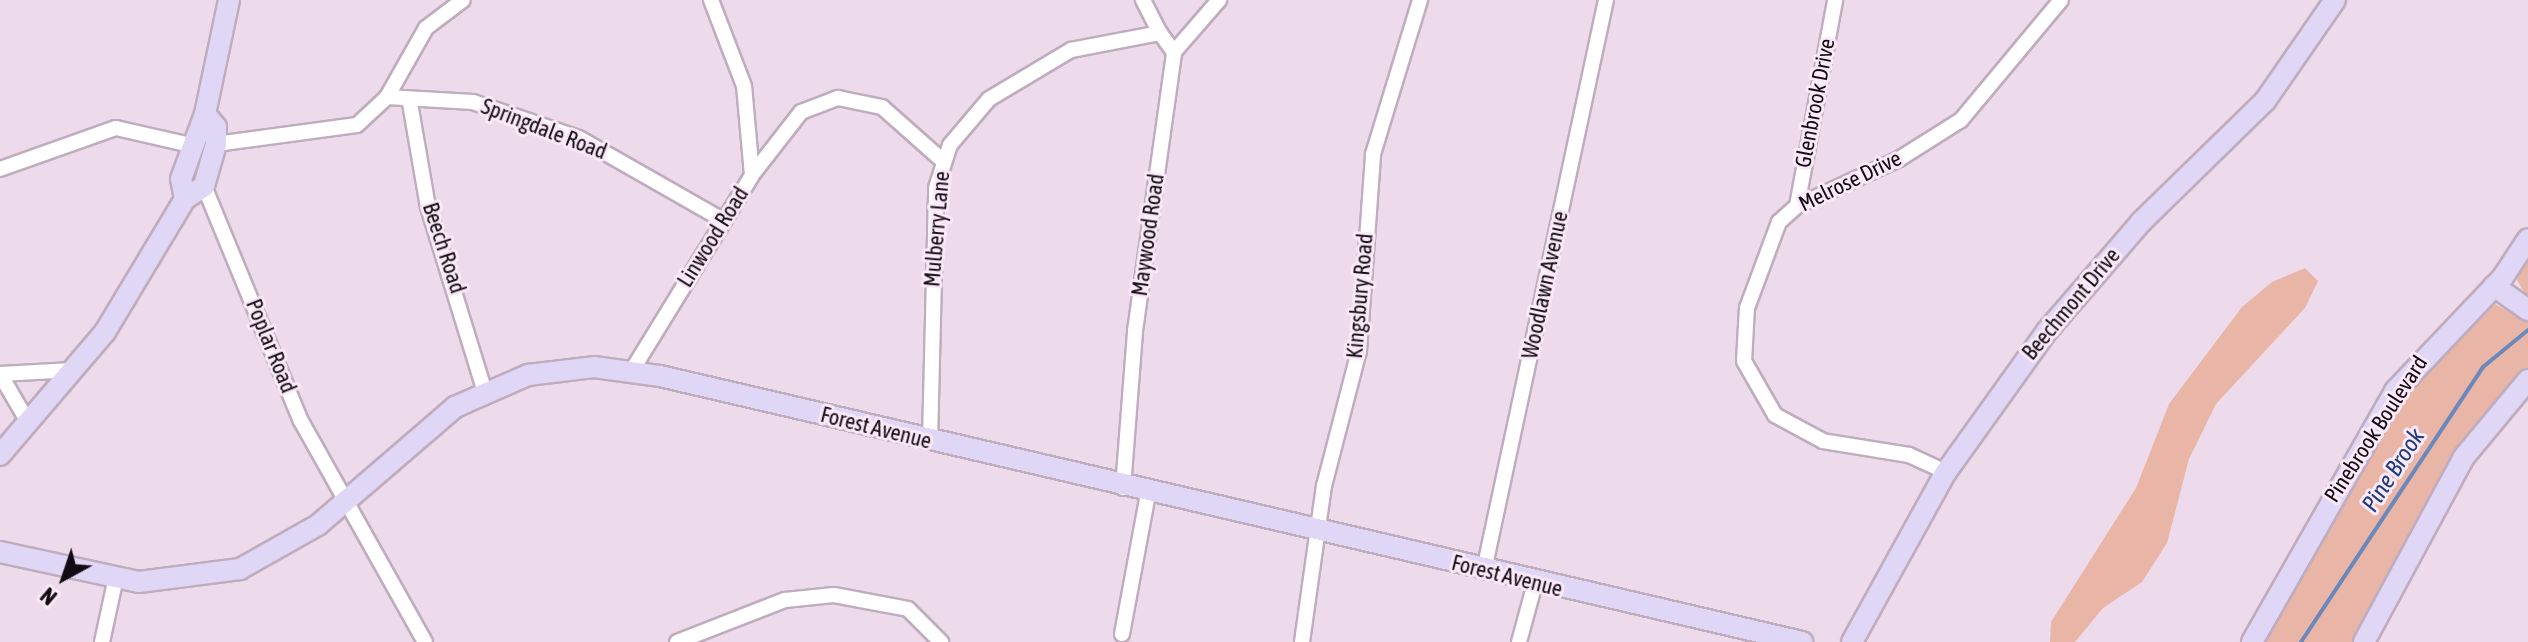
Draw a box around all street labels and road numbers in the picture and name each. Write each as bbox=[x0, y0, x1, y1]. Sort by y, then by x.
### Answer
street label: Glenbrook Drive bbox=[1790, 36, 1840, 170]
street label: Springdale Road bbox=[478, 93, 610, 165]
street label: Melrose Drive bbox=[1794, 145, 1906, 217]
street label: Mulberry Lane bbox=[919, 170, 955, 288]
street label: Maywood Road bbox=[1126, 172, 1170, 298]
street label: Linwood Road bbox=[672, 182, 754, 292]
street label: Beech Road bbox=[417, 199, 471, 297]
street label: Woodlawn Avenue bbox=[1516, 209, 1574, 361]
street label: Kingsbury Road bbox=[1341, 232, 1379, 360]
street label: Beechmont Drive bbox=[2017, 243, 2125, 365]
street label: Poplar Road bbox=[240, 295, 302, 397]
street label: Pinebrook Boulevard bbox=[2319, 351, 2433, 507]
street label: Forest Avenue bbox=[818, 401, 934, 455]
street label: Forest Avenue bbox=[1449, 549, 1565, 603]

